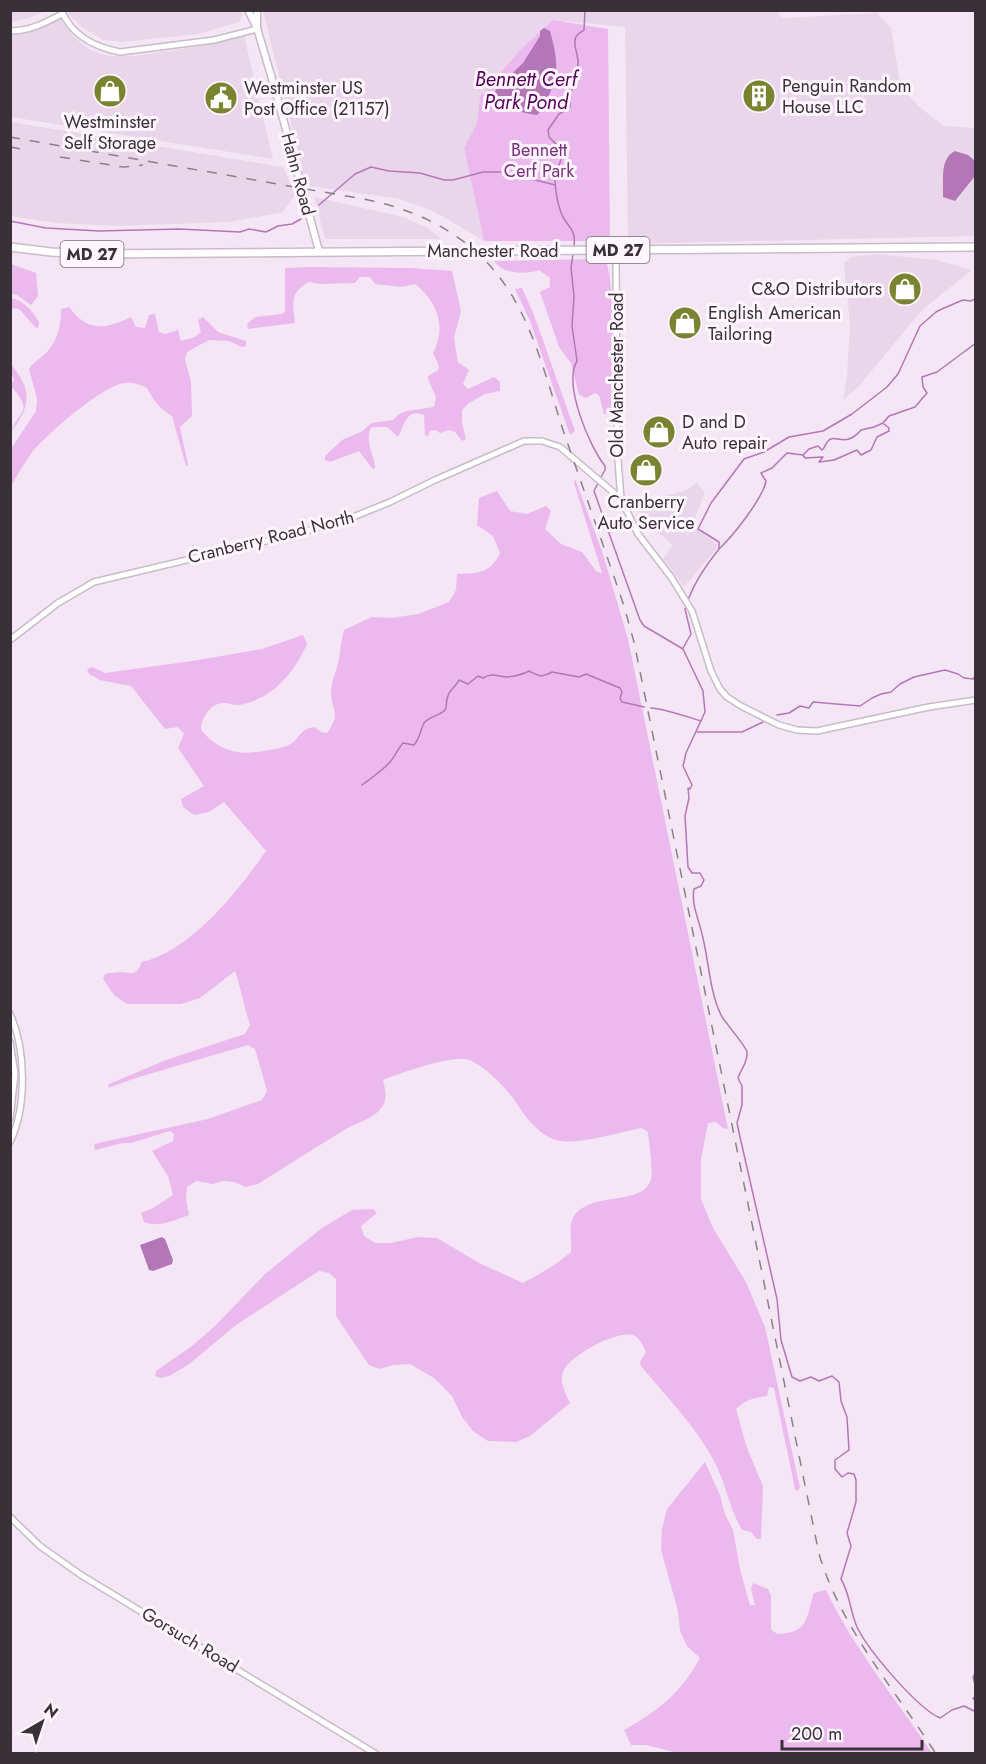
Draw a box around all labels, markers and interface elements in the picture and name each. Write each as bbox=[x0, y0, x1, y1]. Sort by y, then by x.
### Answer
water label: Bennett Cerf Park Pond bbox=[475, 65, 579, 117]
shop icon: Westminster Self Storage bbox=[92, 73, 128, 109]
place label: Penguin Random House LLC bbox=[782, 73, 912, 120]
place label: Westminster US Post Office (21157) bbox=[244, 75, 390, 122]
building icon: Penguin Random House LLC bbox=[741, 78, 777, 114]
public building icon: Westminster US Post Office (21157) bbox=[203, 80, 239, 116]
place label: Westminster Self Storage bbox=[64, 109, 157, 156]
street label: Hahn Road bbox=[274, 130, 322, 218]
park label: Bennett Cerf Park bbox=[504, 137, 574, 184]
road number: MD 27 bbox=[586, 237, 650, 263]
street label: Manchester Road bbox=[427, 238, 559, 264]
road number: MD 27 bbox=[60, 241, 124, 267]
shop icon: C&O Distributors bbox=[887, 271, 923, 307]
place label: C&O Distributors bbox=[751, 276, 882, 302]
street label: Old Manchester Road bbox=[604, 292, 630, 458]
place label: English American Tailoring bbox=[708, 300, 841, 347]
shop icon: English American Tailoring bbox=[667, 305, 703, 341]
place label: D and D Auto repair bbox=[682, 409, 768, 456]
shop icon: D and D Auto repair bbox=[641, 414, 677, 450]
shop icon: Cranberry Auto Service bbox=[628, 452, 664, 488]
place label: Cranberry Auto Service bbox=[598, 489, 694, 536]
street label: Cranberry Road North bbox=[185, 504, 357, 570]
street label: Gorsuch Road bbox=[137, 1601, 243, 1679]
north arrow bbox=[12, 1692, 72, 1752]
text: N bbox=[39, 1698, 63, 1724]
scale bar bbox=[782, 1713, 922, 1751]
text: 200 m bbox=[791, 1721, 842, 1747]

